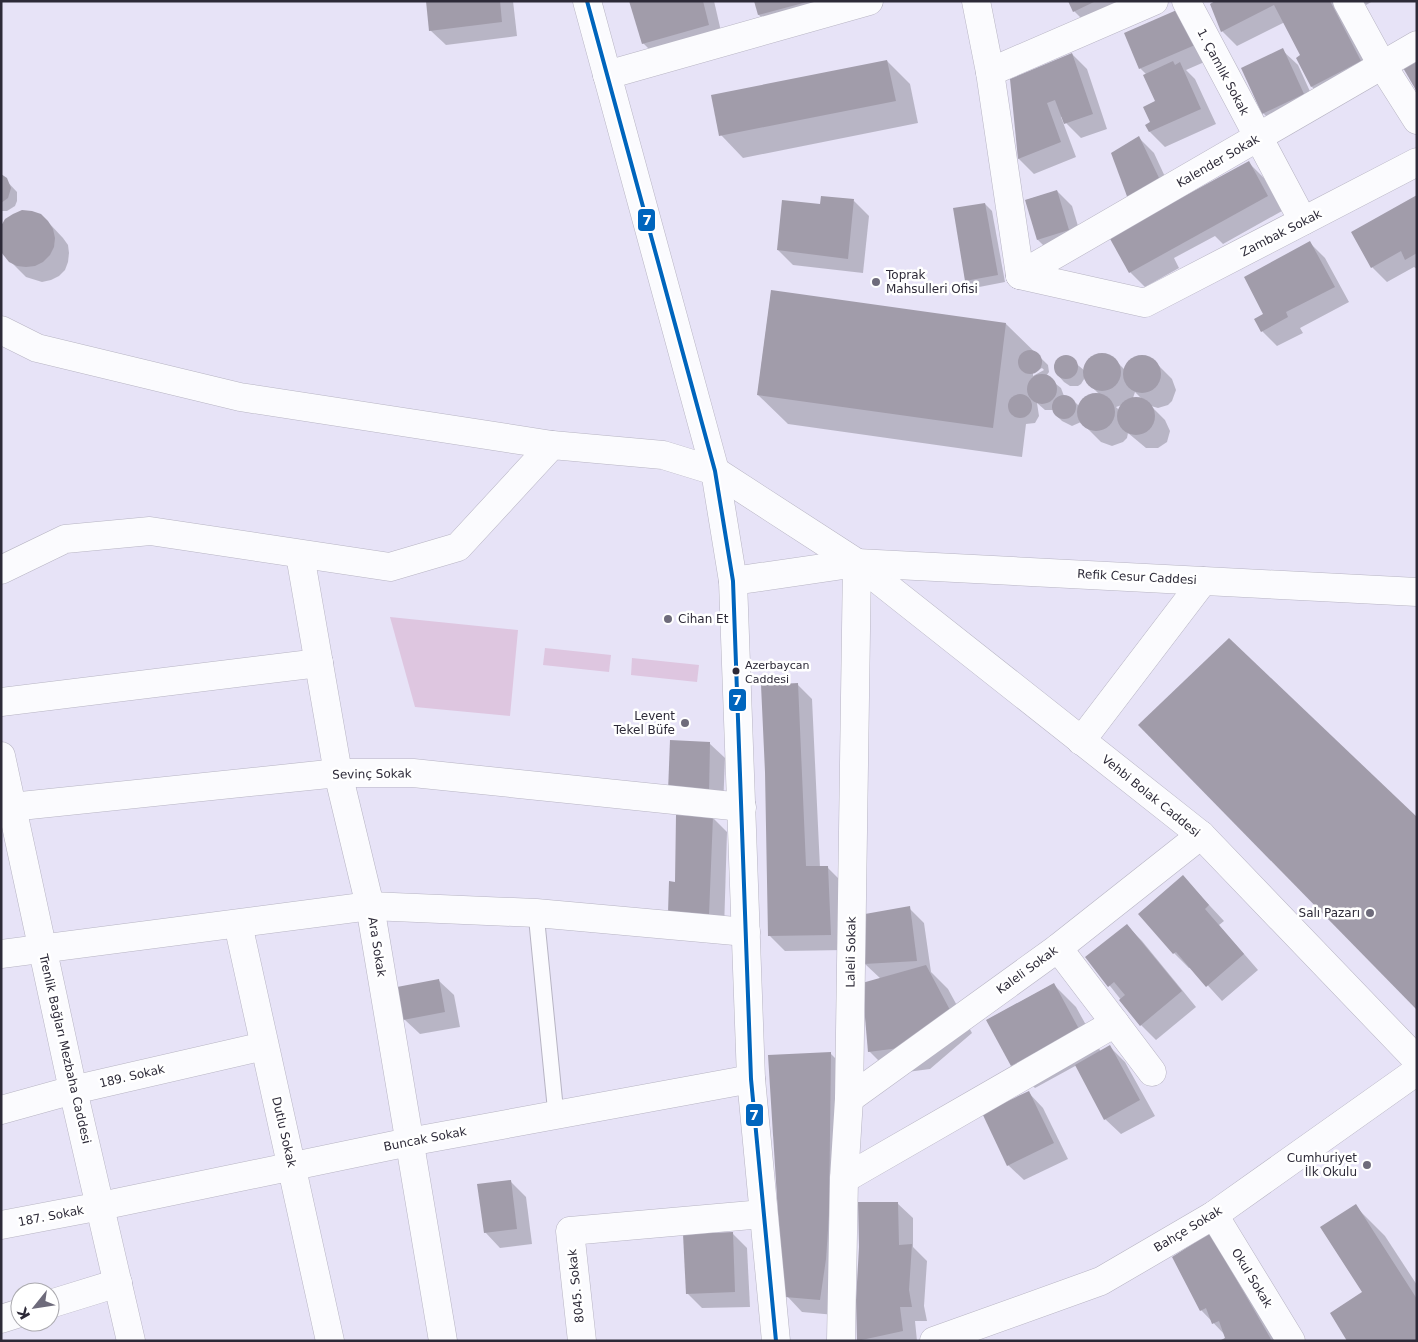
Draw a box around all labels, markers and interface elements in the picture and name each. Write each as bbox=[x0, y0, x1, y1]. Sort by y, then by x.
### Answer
street label: 1. Çamlık Sokak bbox=[1194, 26, 1252, 118]
street label: Kalender Sokak bbox=[1174, 132, 1262, 190]
street label: Zambak Sokak bbox=[1238, 207, 1324, 259]
line badge: 7 bbox=[637, 208, 656, 232]
text: 7 bbox=[642, 212, 652, 228]
place label: Toprak Mahsulleri Ofisi bbox=[885, 268, 978, 296]
marker: Toprak Mahsulleri Ofisi bbox=[870, 276, 882, 288]
street label: Refik Cesur Caddesi bbox=[1077, 567, 1197, 587]
place label: Cihan Et bbox=[678, 612, 729, 626]
marker: Cihan Et bbox=[662, 613, 674, 625]
place label: Azerbaycan Caddesi bbox=[745, 659, 810, 686]
marker: Azerbaycan Caddesi bbox=[731, 666, 741, 676]
line badge: 7 bbox=[728, 688, 747, 712]
text: 7 bbox=[732, 692, 742, 708]
place label: Levent Tekel Büfe bbox=[613, 709, 675, 737]
marker: Levent Tekel Büfe bbox=[679, 717, 691, 729]
street label: Vehbi Bolak Caddesi bbox=[1099, 752, 1203, 840]
street label: Sevinç Sokak bbox=[332, 766, 412, 782]
place label: Salı Pazarı bbox=[1299, 906, 1360, 920]
marker: Salı Pazarı bbox=[1364, 907, 1376, 919]
street label: Ara Sokak bbox=[365, 916, 389, 978]
street label: Laleli Sokak bbox=[843, 916, 859, 988]
street label: Kaleli Sokak bbox=[994, 943, 1060, 997]
street label: Trenlik Bağları Mezbaha Caddesi bbox=[36, 952, 94, 1145]
street label: 189. Sokak bbox=[98, 1062, 166, 1090]
street label: Dutlu Sokak bbox=[269, 1095, 299, 1169]
line badge: 7 bbox=[745, 1103, 764, 1127]
text: 7 bbox=[749, 1107, 759, 1123]
street label: Buncak Sokak bbox=[382, 1124, 468, 1154]
place label: Cumhuriyet İlk Okulu bbox=[1287, 1151, 1357, 1179]
marker: Cumhuriyet İlk Okulu bbox=[1361, 1159, 1373, 1171]
street label: 187. Sokak bbox=[17, 1203, 85, 1229]
street label: Bahçe Sokak bbox=[1151, 1203, 1225, 1255]
street label: Okul Sokak bbox=[1229, 1246, 1275, 1310]
street label: 8045. Sokak bbox=[565, 1248, 587, 1324]
north arrow bbox=[10, 1282, 60, 1332]
text: K bbox=[14, 1304, 33, 1322]

